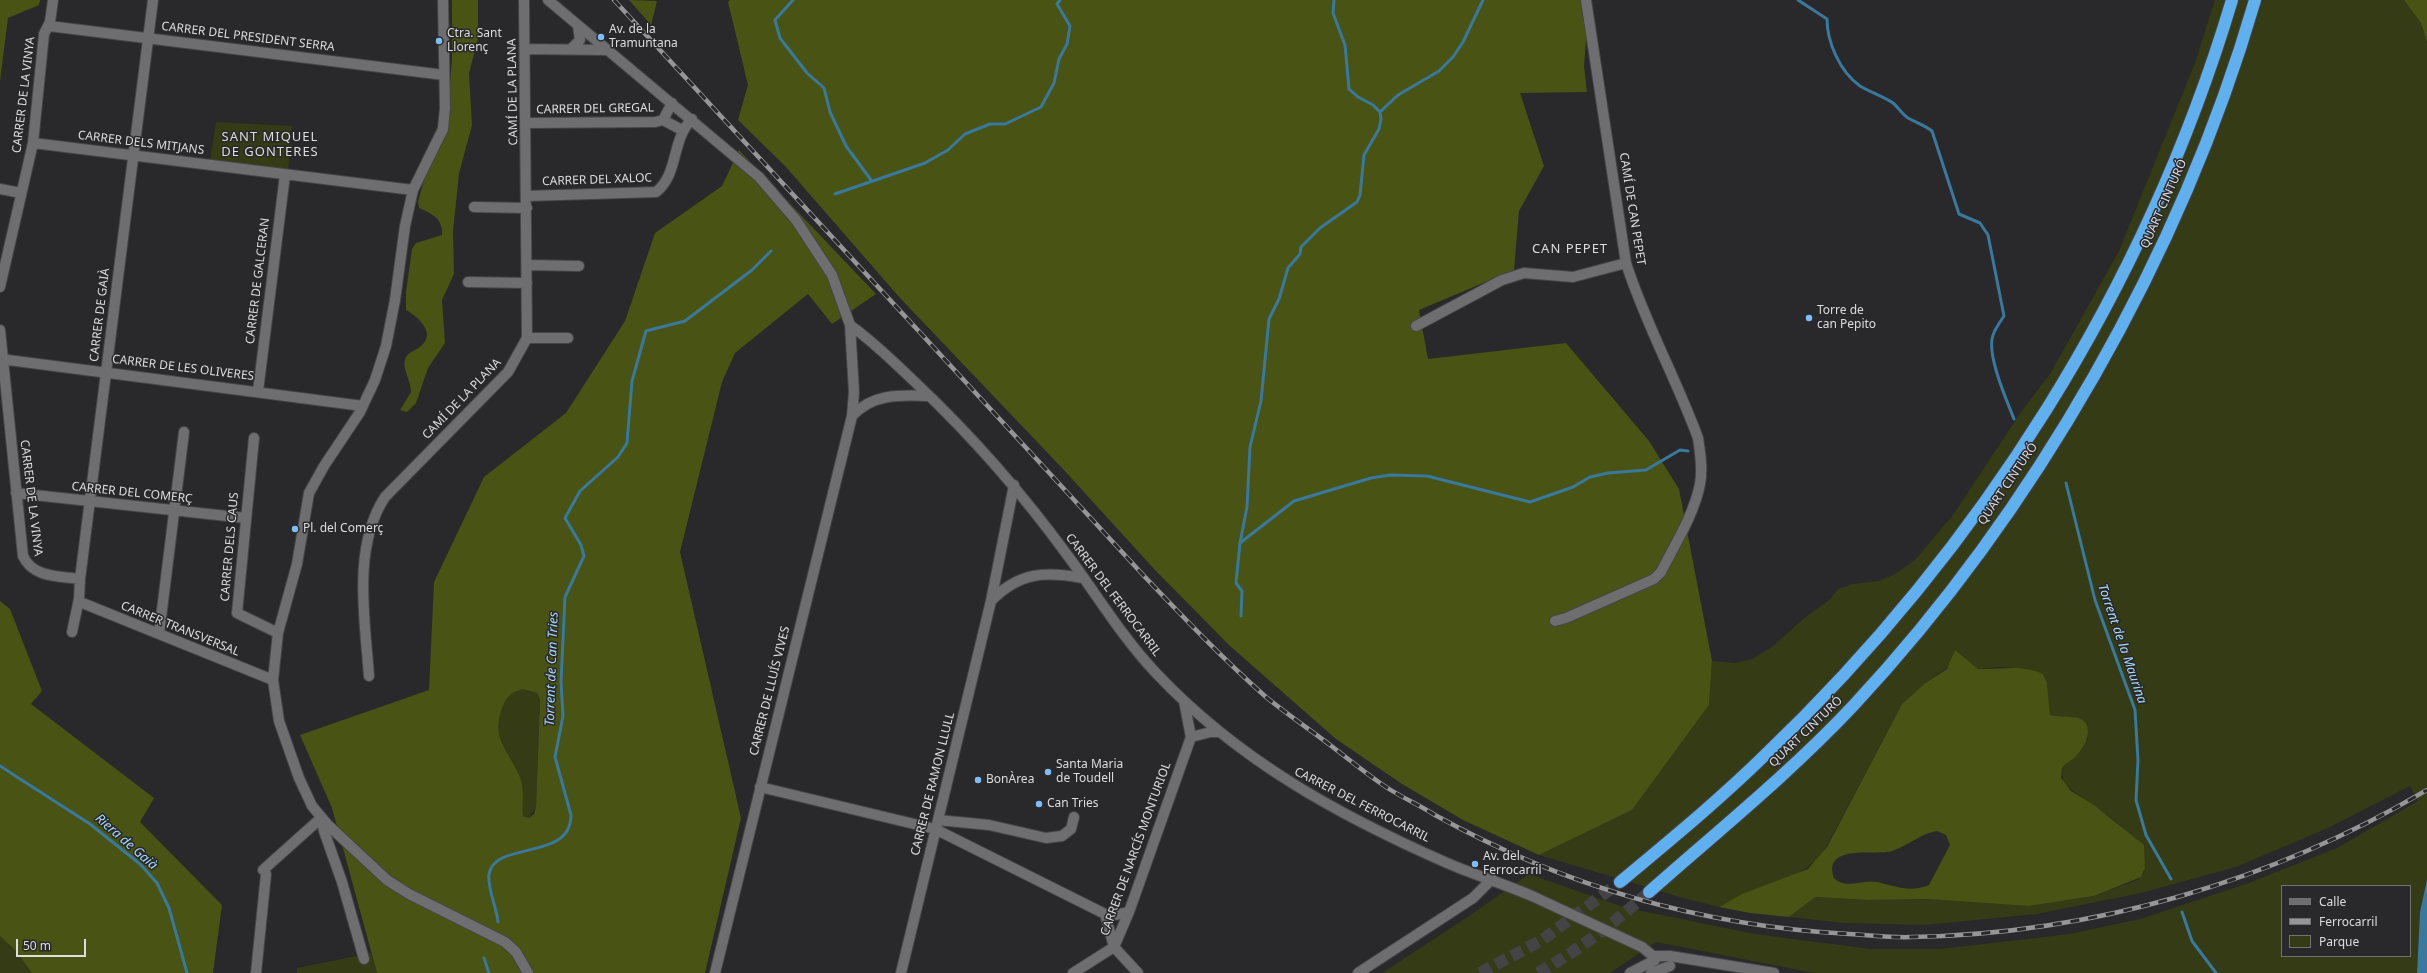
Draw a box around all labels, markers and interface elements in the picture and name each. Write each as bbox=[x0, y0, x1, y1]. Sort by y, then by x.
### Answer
street label: CARRER DEL PRESIDENT SERRA bbox=[161, 19, 335, 55]
place label: Av. de la Tramuntana bbox=[609, 23, 678, 51]
place label: Ctra. Sant Llorenç bbox=[447, 27, 502, 55]
marker: Av. de la Tramuntana bbox=[596, 32, 606, 42]
street label: CARRER DE LA VINYA bbox=[10, 36, 38, 154]
marker: Ctra. Sant Llorenç bbox=[434, 36, 444, 46]
street label: CAMÍ DE LA PLANA bbox=[505, 38, 521, 146]
street label: CARRER DEL GREGAL bbox=[536, 101, 654, 117]
street label: CARRER DELS MITJANS bbox=[77, 128, 205, 158]
district label: SANT MIQUEL DE GONTERES bbox=[221, 129, 319, 160]
street label: CAMÍ DE CAN PEPET bbox=[1616, 152, 1648, 266]
street label: QUART CINTURÓ bbox=[2138, 157, 2190, 251]
street label: CARRER DEL XALOC bbox=[542, 171, 652, 189]
street label: CARRER DE GALCERAN bbox=[243, 217, 273, 345]
district label: CAN PEPET bbox=[1532, 241, 1608, 257]
street label: CARRER DE GAIÀ bbox=[87, 267, 113, 363]
place label: Torre de can Pepito bbox=[1817, 304, 1876, 332]
marker: Torre de can Pepito bbox=[1804, 313, 1814, 323]
street label: CARRER DE LES OLIVERES bbox=[111, 352, 255, 384]
street label: CAMÍ DE LA PLANA bbox=[420, 356, 504, 442]
street label: CARRER DE LA VINYA bbox=[17, 439, 45, 557]
street label: QUART CINTURÓ bbox=[1975, 440, 2041, 528]
street label: CARRER DEL COMERÇ bbox=[71, 479, 193, 507]
street label: CARRER DELS CAUS bbox=[218, 492, 242, 602]
place label: Pl. del Comerç bbox=[303, 522, 383, 536]
marker: Pl. del Comerç bbox=[290, 524, 300, 534]
street label: CARRER DEL FERROCARRIL bbox=[1062, 531, 1164, 659]
water label: Torrent de la Maurina bbox=[2094, 582, 2150, 706]
street label: CARRER TRANSVERSAL bbox=[119, 599, 241, 659]
water label: Torrent de Can Tries bbox=[542, 611, 562, 727]
street label: CARRER DE LLUÍS VIVES bbox=[747, 625, 793, 757]
street label: QUART CINTURÓ bbox=[1766, 693, 1846, 771]
street label: CARRER DE RAMON LLULL bbox=[908, 711, 958, 857]
place label: Santa Maria de Toudell bbox=[1056, 758, 1123, 786]
street label: CARRER DE NARCÍS MONTURIOL bbox=[1098, 760, 1174, 938]
street label: CARRER DEL FERROCARRIL bbox=[1292, 765, 1432, 845]
marker: Santa Maria de Toudell bbox=[1043, 767, 1053, 777]
place label: BonÀrea bbox=[986, 773, 1034, 787]
marker: BonÀrea bbox=[973, 775, 983, 785]
place label: Can Tries bbox=[1047, 797, 1098, 811]
marker: Can Tries bbox=[1034, 799, 1044, 809]
water label: Riera de Gaià bbox=[92, 811, 160, 873]
place label: Av. del Ferrocarril bbox=[1483, 850, 1542, 878]
marker: Av. del Ferrocarril bbox=[1470, 859, 1480, 869]
legend bbox=[2281, 885, 2411, 957]
text: Calle bbox=[2319, 893, 2346, 910]
text: Ferrocarril bbox=[2319, 913, 2378, 930]
scale bar bbox=[18, 931, 88, 957]
text: Parque bbox=[2319, 933, 2359, 950]
text: 50 m bbox=[23, 937, 51, 954]

